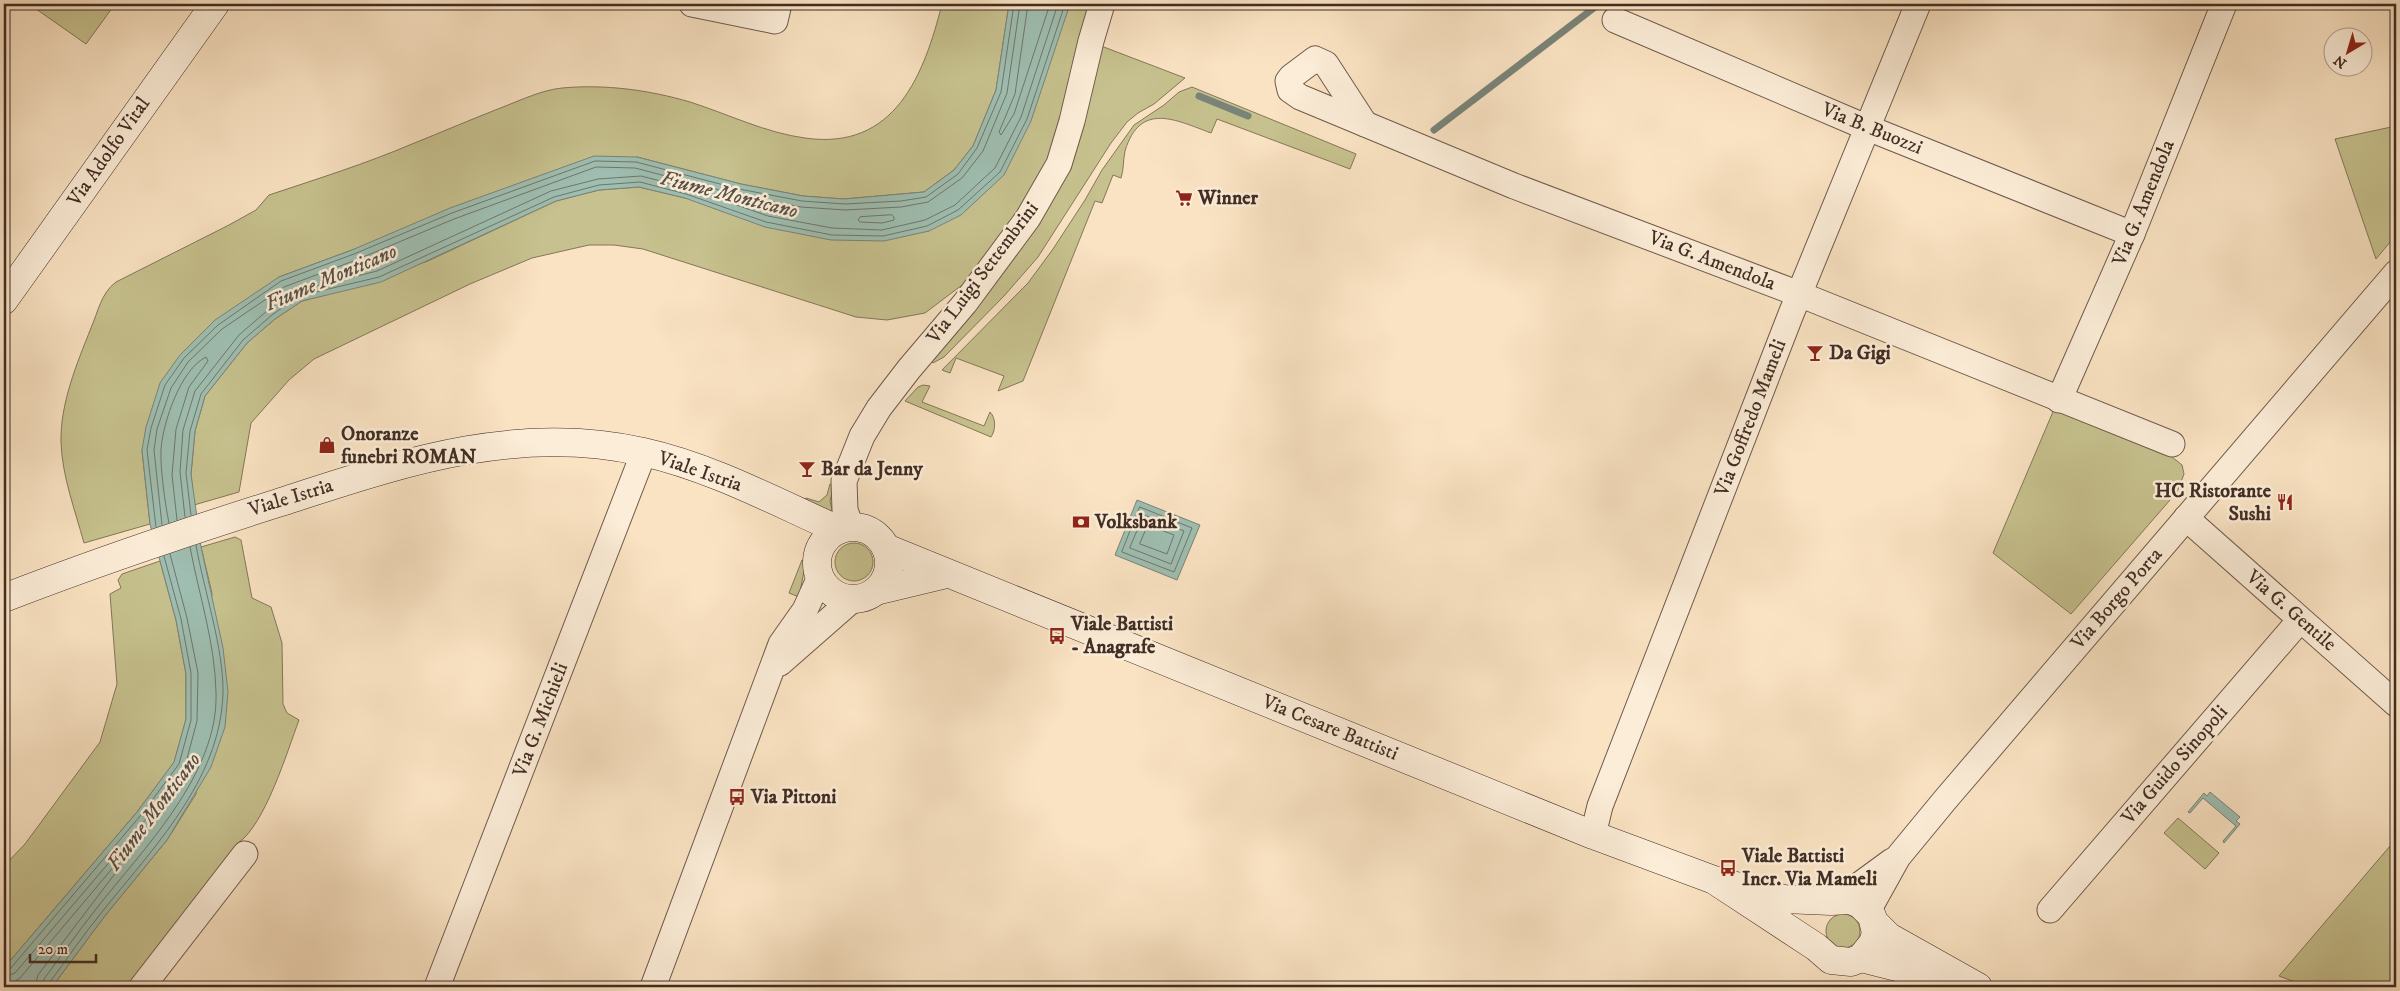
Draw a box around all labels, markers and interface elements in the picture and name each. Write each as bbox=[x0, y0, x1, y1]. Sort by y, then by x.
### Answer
north arrow bbox=[2322, 28, 2372, 78]
text: N bbox=[2330, 51, 2351, 72]
street label: Via Adolfo Vital bbox=[62, 93, 156, 212]
street label: Via B. Buozzi bbox=[1817, 97, 1926, 161]
street label: Via G. Amendola bbox=[2107, 136, 2181, 271]
water label: Fiume Monticano bbox=[657, 165, 801, 225]
place label: Winner bbox=[1197, 186, 1259, 211]
supermarket icon: Winner bbox=[1174, 188, 1194, 208]
street label: Via Luigi Settembrini bbox=[921, 197, 1044, 350]
street label: Via G. Amendola bbox=[1644, 225, 1779, 297]
water label: Fiume Monticano bbox=[261, 238, 401, 318]
street label: Via Goffredo Mameli bbox=[1709, 336, 1792, 501]
place label: Da Gigi bbox=[1829, 341, 1891, 366]
bar icon: Da Gigi bbox=[1805, 343, 1825, 363]
place label: Onoranze funebri ROMAN bbox=[340, 422, 477, 470]
shop icon: Onoranze funebri ROMAN bbox=[317, 435, 337, 455]
street label: Viale Istria bbox=[654, 446, 746, 498]
place label: Bar da Jenny bbox=[821, 457, 923, 482]
bar icon: Bar da Jenny bbox=[797, 459, 817, 479]
street label: Viale Istria bbox=[245, 473, 337, 523]
place label: HC Ristorante Sushi bbox=[2155, 479, 2272, 527]
restaurant icon: HC Ristorante Sushi bbox=[2275, 492, 2295, 512]
place label: Volksbank bbox=[1094, 510, 1178, 535]
bank icon: Volksbank bbox=[1071, 512, 1091, 532]
street label: Via Borgo Porta bbox=[2065, 542, 2168, 656]
street label: Via G. Gentile bbox=[2240, 564, 2341, 657]
place label: Viale Battisti - Anagrafe bbox=[1070, 612, 1173, 660]
bus stop icon: Viale Battisti - Anagrafe bbox=[1047, 626, 1067, 646]
street label: Via G. Michieli bbox=[507, 659, 574, 782]
street label: Via Cesare Battisti bbox=[1257, 689, 1402, 767]
street label: Via Guido Sinopoli bbox=[2116, 700, 2234, 830]
water label: Fiume Monticano bbox=[101, 748, 207, 876]
place label: Via Pittoni bbox=[750, 785, 836, 810]
bus stop icon: Via Pittoni bbox=[727, 787, 747, 807]
place label: Viale Battisti Incr. Via Mameli bbox=[1741, 844, 1877, 892]
bus stop icon: Viale Battisti Incr. Via Mameli bbox=[1718, 858, 1738, 878]
scale bar bbox=[30, 931, 96, 963]
text: 20 m bbox=[38, 940, 68, 959]

